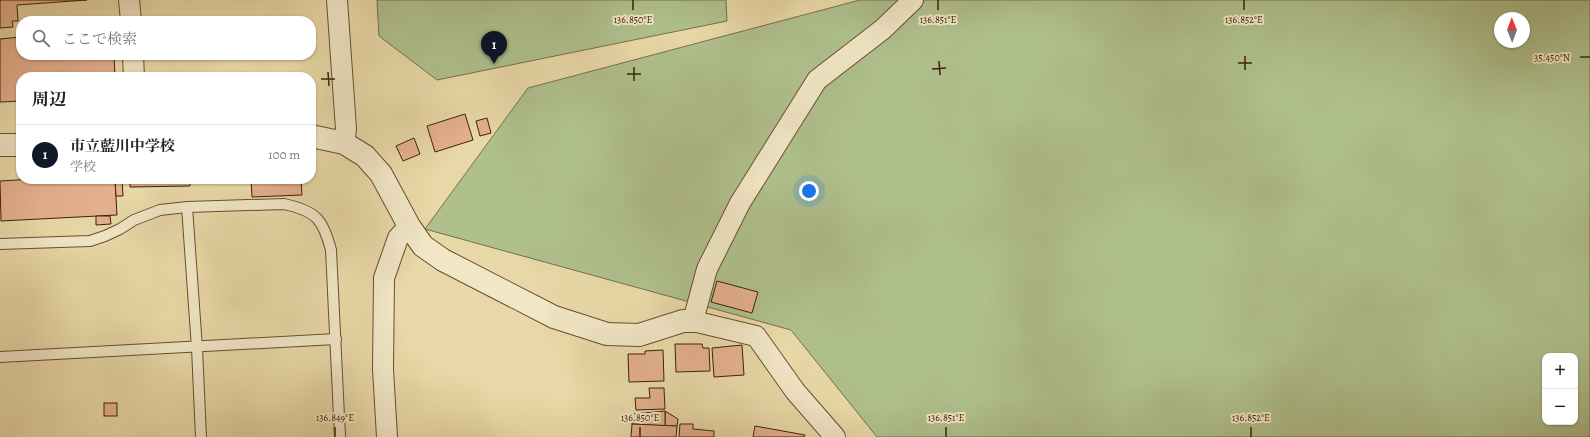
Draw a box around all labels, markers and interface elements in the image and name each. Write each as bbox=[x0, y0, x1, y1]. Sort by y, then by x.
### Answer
north arrow bbox=[1494, 12, 1530, 48]
text: 136.850°E bbox=[614, 13, 652, 26]
text: 136.851°E bbox=[920, 13, 956, 26]
text: 136.852°E bbox=[1225, 13, 1263, 26]
search box bbox=[16, 16, 316, 60]
icon: search bbox=[30, 27, 52, 49]
text: ここで検索 bbox=[62, 29, 137, 49]
pin: 1 bbox=[481, 31, 507, 64]
text: 35.450°N bbox=[1534, 51, 1570, 64]
text: 周辺 bbox=[32, 88, 66, 111]
text: 市立藍川中学校 bbox=[70, 136, 175, 156]
text: 1 bbox=[43, 146, 47, 163]
text: 100 m bbox=[268, 146, 300, 163]
text: 学校 bbox=[70, 158, 96, 175]
your location bbox=[799, 181, 819, 201]
map controls bbox=[1542, 353, 1578, 425]
button: + bbox=[1542, 353, 1578, 389]
button: − bbox=[1542, 389, 1578, 425]
text: 136.849°E bbox=[316, 411, 354, 424]
text: 136.850°E bbox=[621, 411, 659, 424]
text: 136.851°E bbox=[928, 411, 964, 424]
text: 136.852°E bbox=[1232, 411, 1270, 424]

